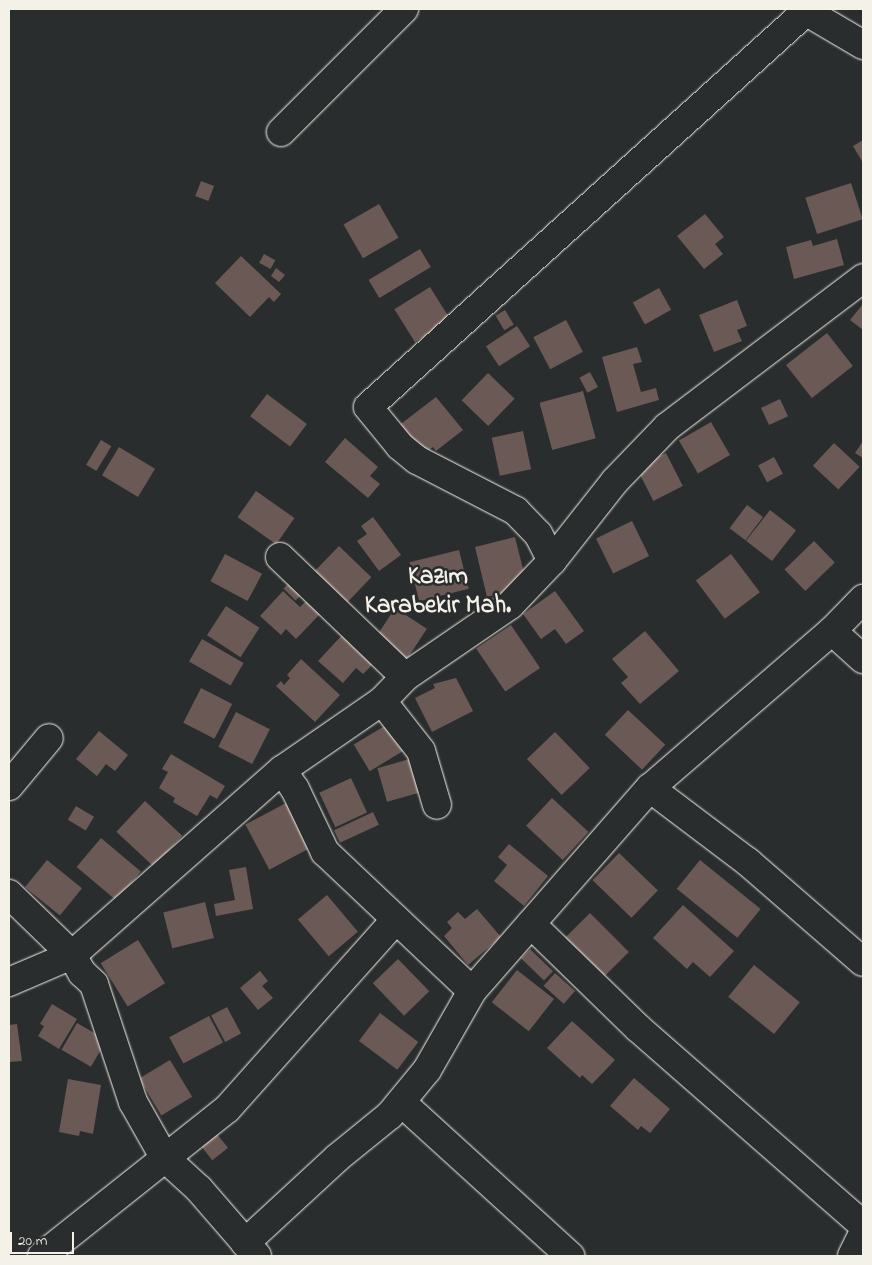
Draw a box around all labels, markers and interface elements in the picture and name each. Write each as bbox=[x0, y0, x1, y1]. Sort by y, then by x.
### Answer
district label: Kazım Karabekir Mah. bbox=[365, 563, 511, 622]
scale bar bbox=[12, 1222, 76, 1254]
text: 20 m bbox=[18, 1230, 47, 1252]

